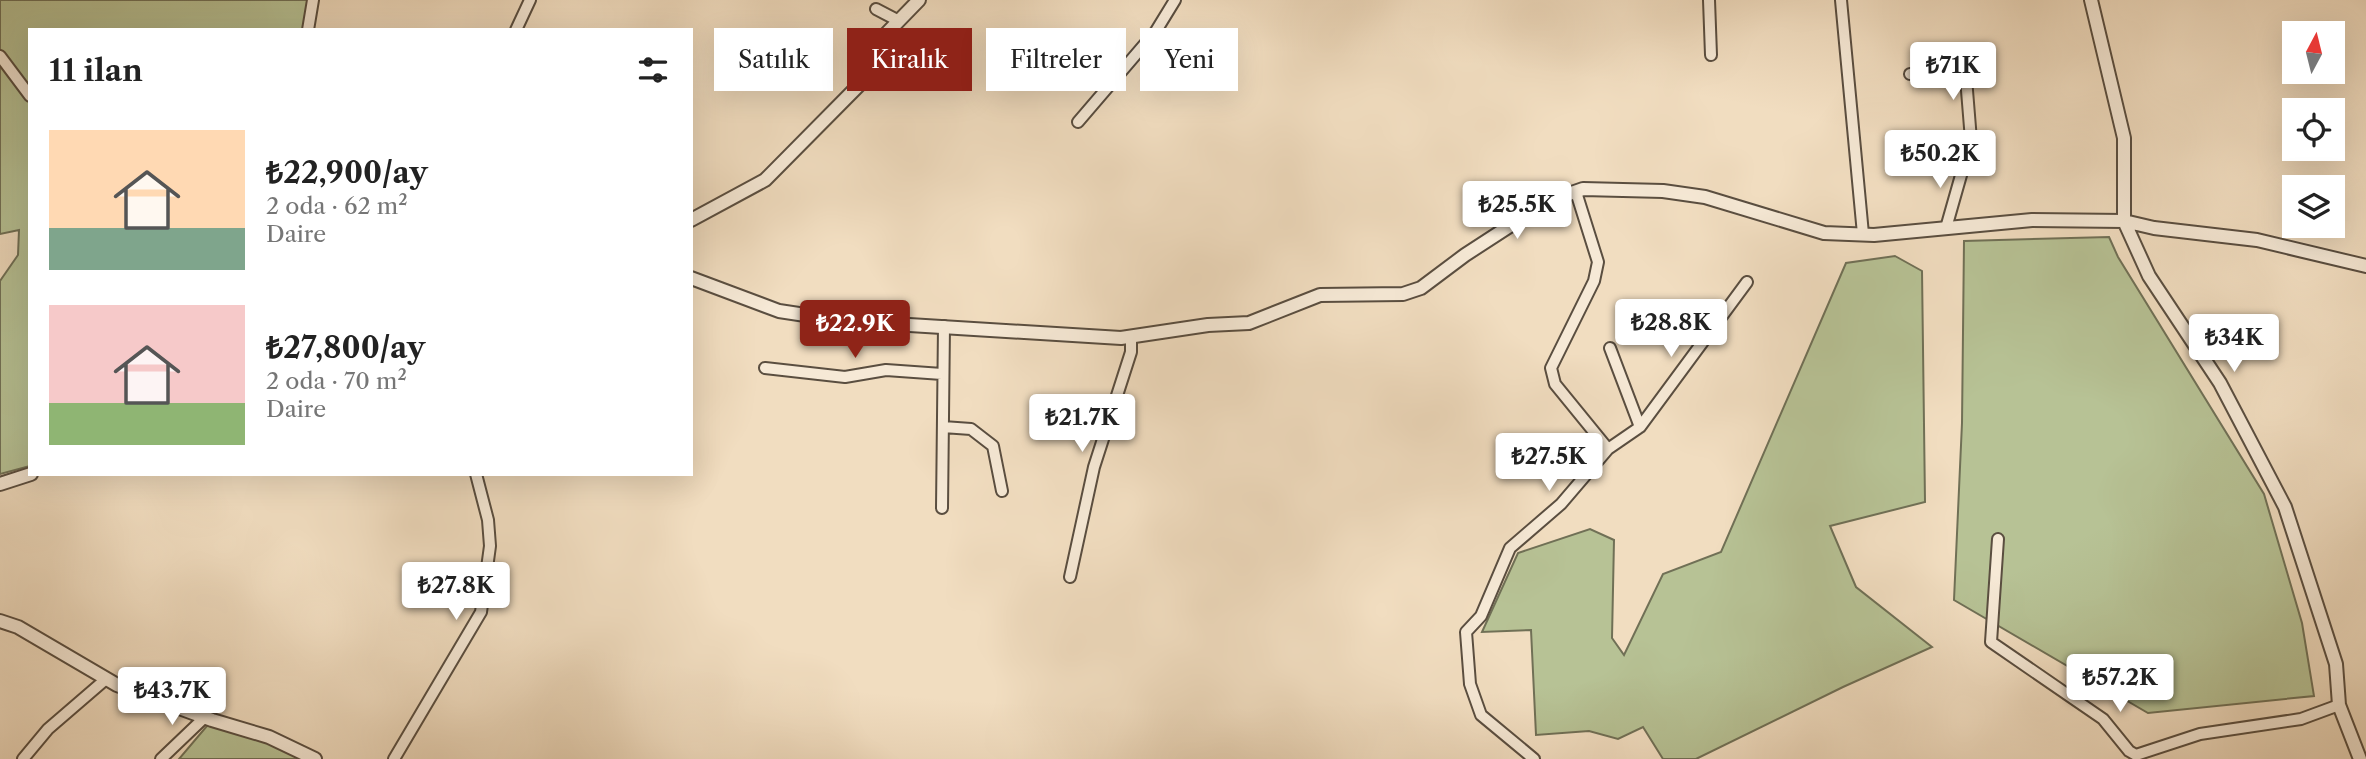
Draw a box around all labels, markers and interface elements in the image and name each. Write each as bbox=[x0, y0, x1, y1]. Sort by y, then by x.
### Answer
north arrow bbox=[2282, 21, 2345, 84]
map controls bbox=[2282, 21, 2345, 238]
chip: Satılık bbox=[714, 28, 833, 91]
chip: Kiralık bbox=[847, 28, 972, 91]
chip: Filtreler bbox=[986, 28, 1126, 91]
chip: Yeni bbox=[1140, 28, 1238, 91]
pin: ₺71K bbox=[1912, 42, 1994, 102]
icon: filters bbox=[634, 51, 672, 89]
text: ₺71K bbox=[1926, 51, 1980, 79]
text: 11 ilan bbox=[49, 52, 143, 89]
button: locate bbox=[2282, 98, 2345, 161]
pin: ₺50.2K bbox=[1883, 130, 1997, 190]
text: ₺50.2K bbox=[1901, 139, 1979, 167]
text: ₺22,900/ay bbox=[266, 154, 428, 191]
icon: home bbox=[105, 158, 189, 242]
button: layers bbox=[2282, 175, 2345, 238]
pin: ₺25.5K bbox=[1460, 182, 1574, 241]
text: ₺25.5K bbox=[1479, 190, 1555, 218]
text: 2 oda · 62 m² bbox=[266, 192, 408, 220]
text: Daire bbox=[266, 220, 326, 248]
pin: ₺22.9K bbox=[798, 300, 912, 360]
pin: ₺28.8K bbox=[1614, 300, 1728, 359]
text: ₺28.8K bbox=[1631, 308, 1711, 336]
text: ₺22.9K bbox=[816, 309, 894, 337]
pin: ₺34K bbox=[2193, 314, 2275, 374]
text: ₺34K bbox=[2205, 323, 2263, 351]
text: ₺27,800/ay bbox=[266, 329, 425, 366]
icon: home bbox=[105, 333, 189, 417]
text: 2 oda · 70 m² bbox=[266, 367, 407, 395]
pin: ₺21.7K bbox=[1025, 394, 1139, 454]
text: Daire bbox=[266, 395, 326, 423]
text: ₺21.7K bbox=[1045, 403, 1119, 431]
pin: ₺27.5K bbox=[1492, 434, 1606, 493]
text: ₺27.5K bbox=[1512, 442, 1586, 470]
pin: ₺27.8K bbox=[399, 562, 513, 622]
text: ₺27.8K bbox=[418, 571, 494, 599]
pin: ₺57.2K bbox=[2063, 654, 2177, 714]
text: ₺57.2K bbox=[2083, 663, 2157, 691]
pin: ₺43.7K bbox=[115, 668, 229, 727]
text: ₺43.7K bbox=[134, 676, 210, 704]

